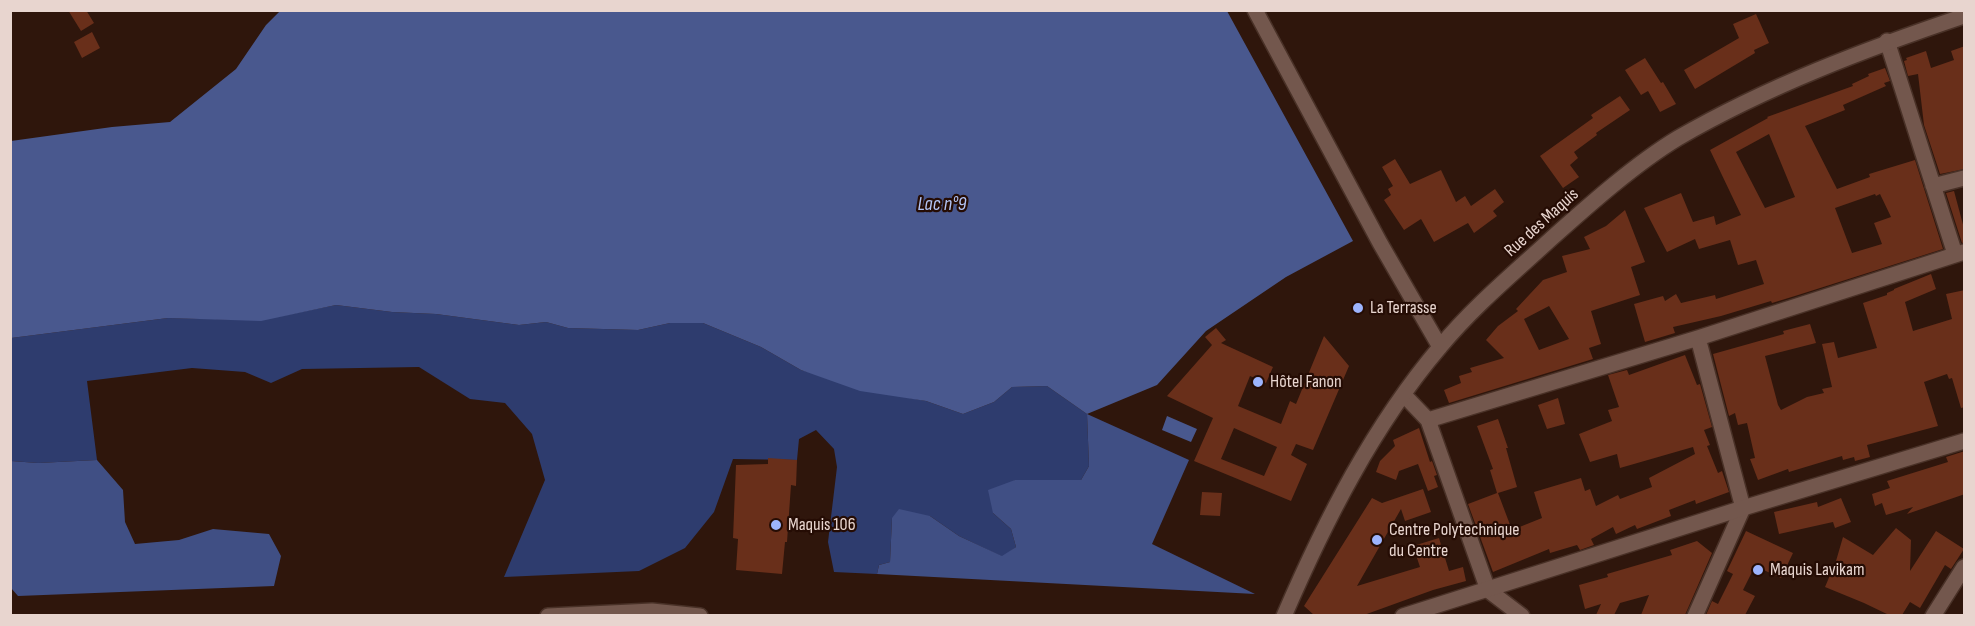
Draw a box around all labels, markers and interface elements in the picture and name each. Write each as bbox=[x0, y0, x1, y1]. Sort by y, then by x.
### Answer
street label: Rue des Maquis bbox=[1500, 184, 1584, 262]
water label: Lac n°9 bbox=[918, 193, 966, 217]
place label: La Terrasse bbox=[1370, 297, 1437, 319]
marker: La Terrasse bbox=[1351, 301, 1365, 315]
place label: Hôtel Fanon bbox=[1270, 371, 1342, 393]
marker: Hôtel Fanon bbox=[1251, 375, 1265, 389]
place label: Maquis 106 bbox=[788, 514, 856, 536]
marker: Maquis 106 bbox=[769, 518, 783, 532]
place label: Centre Polytechnique du Centre bbox=[1389, 519, 1519, 562]
marker: Centre Polytechnique du Centre bbox=[1370, 533, 1384, 547]
place label: Maquis Lavikam bbox=[1770, 559, 1864, 581]
marker: Maquis Lavikam bbox=[1751, 563, 1765, 577]

